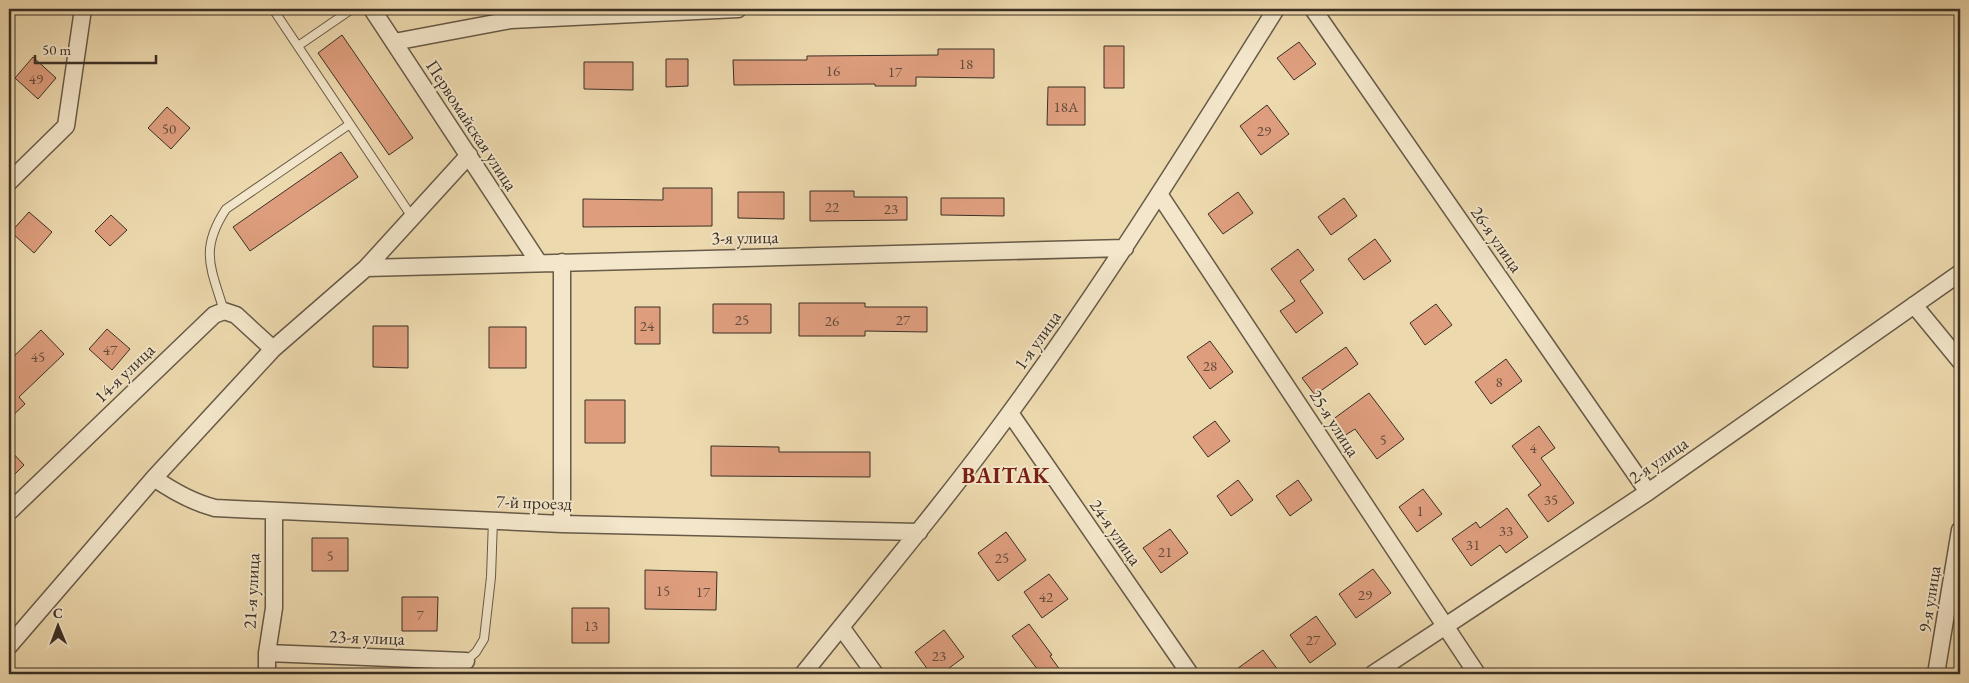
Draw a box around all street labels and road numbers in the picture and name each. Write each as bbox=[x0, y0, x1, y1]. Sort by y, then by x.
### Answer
street label: Первомайская улица bbox=[421, 55, 523, 196]
street label: 26-я улица bbox=[1466, 201, 1529, 277]
street label: 3-я улица bbox=[711, 225, 780, 249]
street label: 1-я улица bbox=[1008, 305, 1066, 374]
street label: 14-я улица bbox=[89, 338, 160, 408]
street label: 25-я улица bbox=[1305, 385, 1366, 462]
street label: 2-я улица bbox=[1624, 431, 1693, 489]
street label: 7-й проезд bbox=[496, 489, 572, 515]
street label: 24-я улица bbox=[1085, 494, 1148, 570]
street label: 21-я улица bbox=[238, 552, 265, 629]
street label: 9-я улица bbox=[1912, 563, 1946, 634]
street label: 23-я улица bbox=[329, 624, 406, 650]

